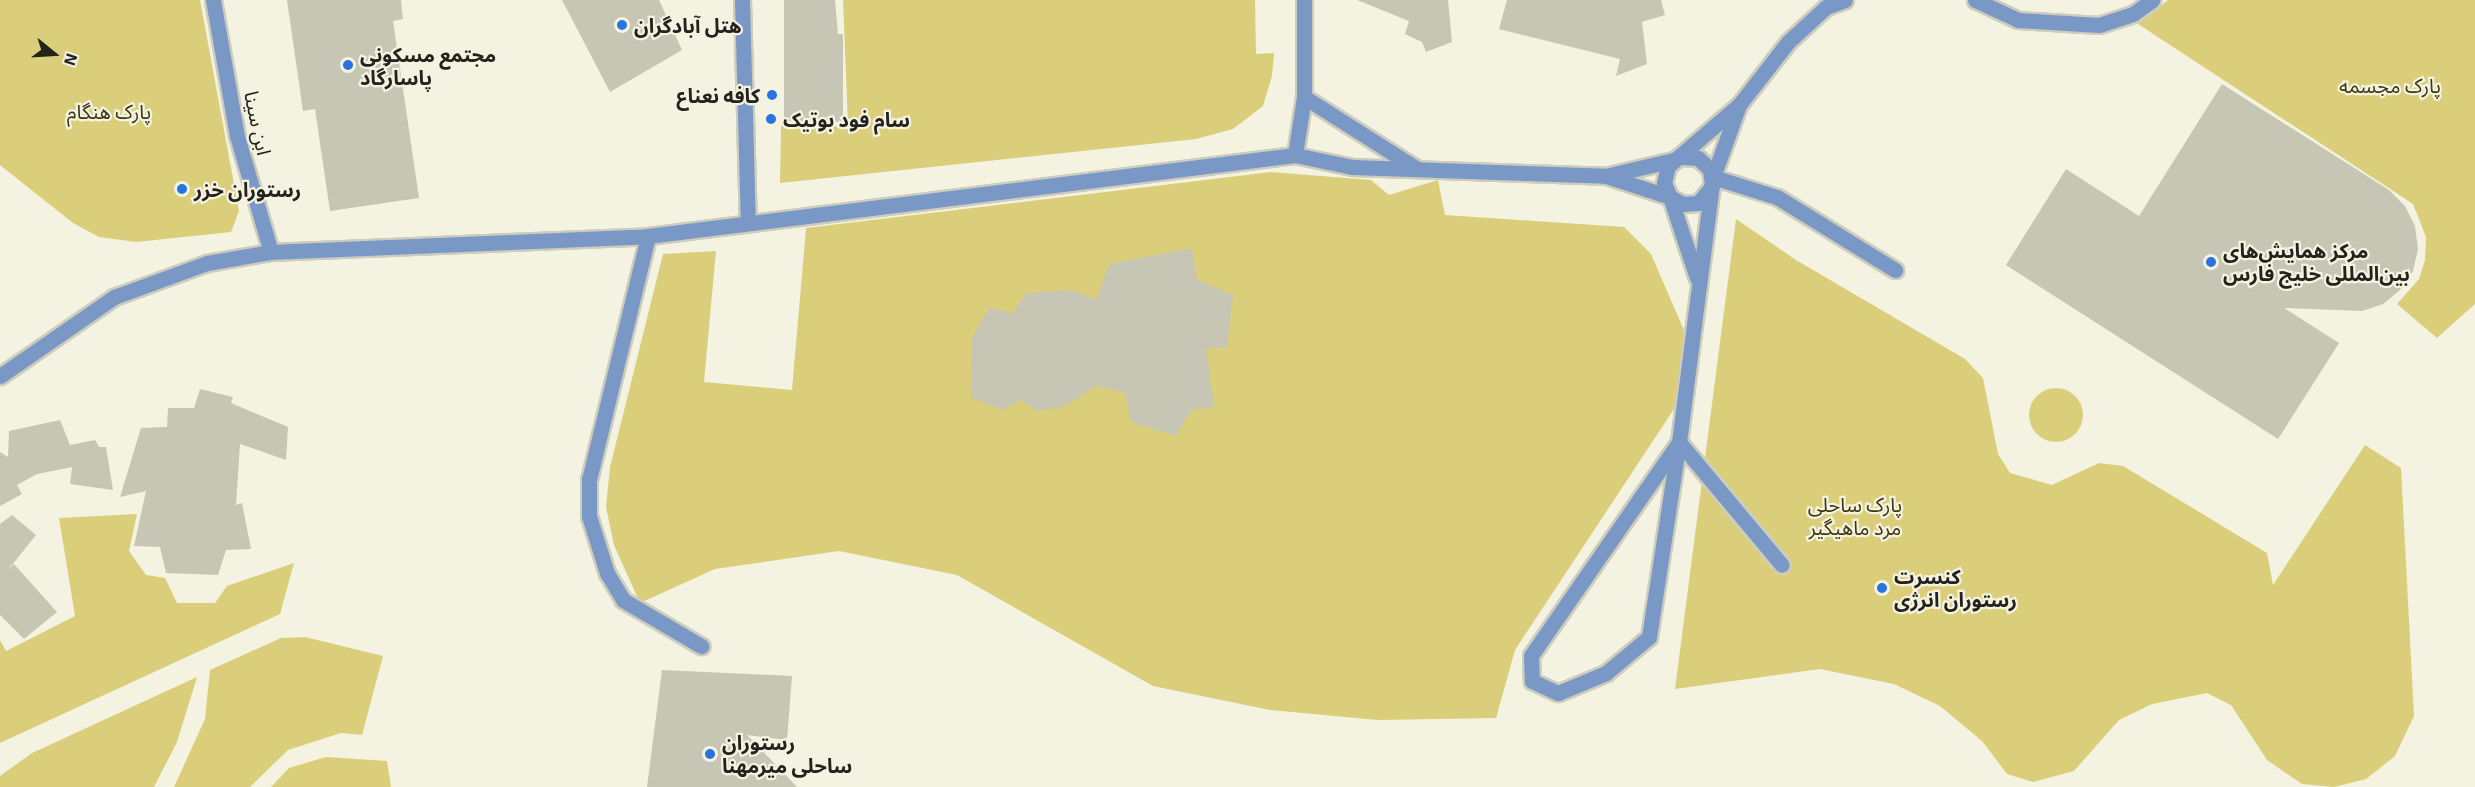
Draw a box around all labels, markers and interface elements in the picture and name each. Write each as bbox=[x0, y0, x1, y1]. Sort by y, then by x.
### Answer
place label: هتل آبادگران bbox=[634, 13, 741, 37]
marker: هتل آبادگران bbox=[615, 18, 629, 32]
north arrow bbox=[24, 24, 84, 84]
place label: مجتمع مسکونی پاسارگاد bbox=[360, 42, 496, 89]
text: N bbox=[61, 51, 82, 68]
marker: مجتمع مسکونی پاسارگاد bbox=[341, 58, 355, 72]
park label: پارک مجسمه bbox=[2339, 73, 2441, 97]
place label: كافه نعناع bbox=[676, 83, 760, 107]
marker: كافه نعناع bbox=[765, 88, 779, 102]
street label: ابن سینا bbox=[240, 89, 276, 157]
park label: پارک هنگام bbox=[67, 99, 151, 123]
place label: سام فود بوتیک bbox=[783, 107, 910, 131]
marker: سام فود بوتیک bbox=[764, 112, 778, 126]
place label: رستوران خزر bbox=[194, 177, 301, 201]
marker: رستوران خزر bbox=[175, 182, 189, 196]
place label: مرکز همایش‌های بین‌المللی خلیج فارس bbox=[2223, 238, 2410, 285]
marker: مرکز همایش‌های بین‌المللی خلیج فارس bbox=[2204, 255, 2218, 269]
park label: پارک ساحلی مرد ماهیگیر bbox=[1808, 493, 1902, 540]
place label: کنسرت رستوران انرژی bbox=[1894, 564, 2017, 611]
marker: کنسرت رستوران انرژی bbox=[1875, 581, 1889, 595]
place label: رستوران ساحلی میرمهنا bbox=[722, 730, 852, 777]
marker: رستوران ساحلی میرمهنا bbox=[703, 747, 717, 761]

